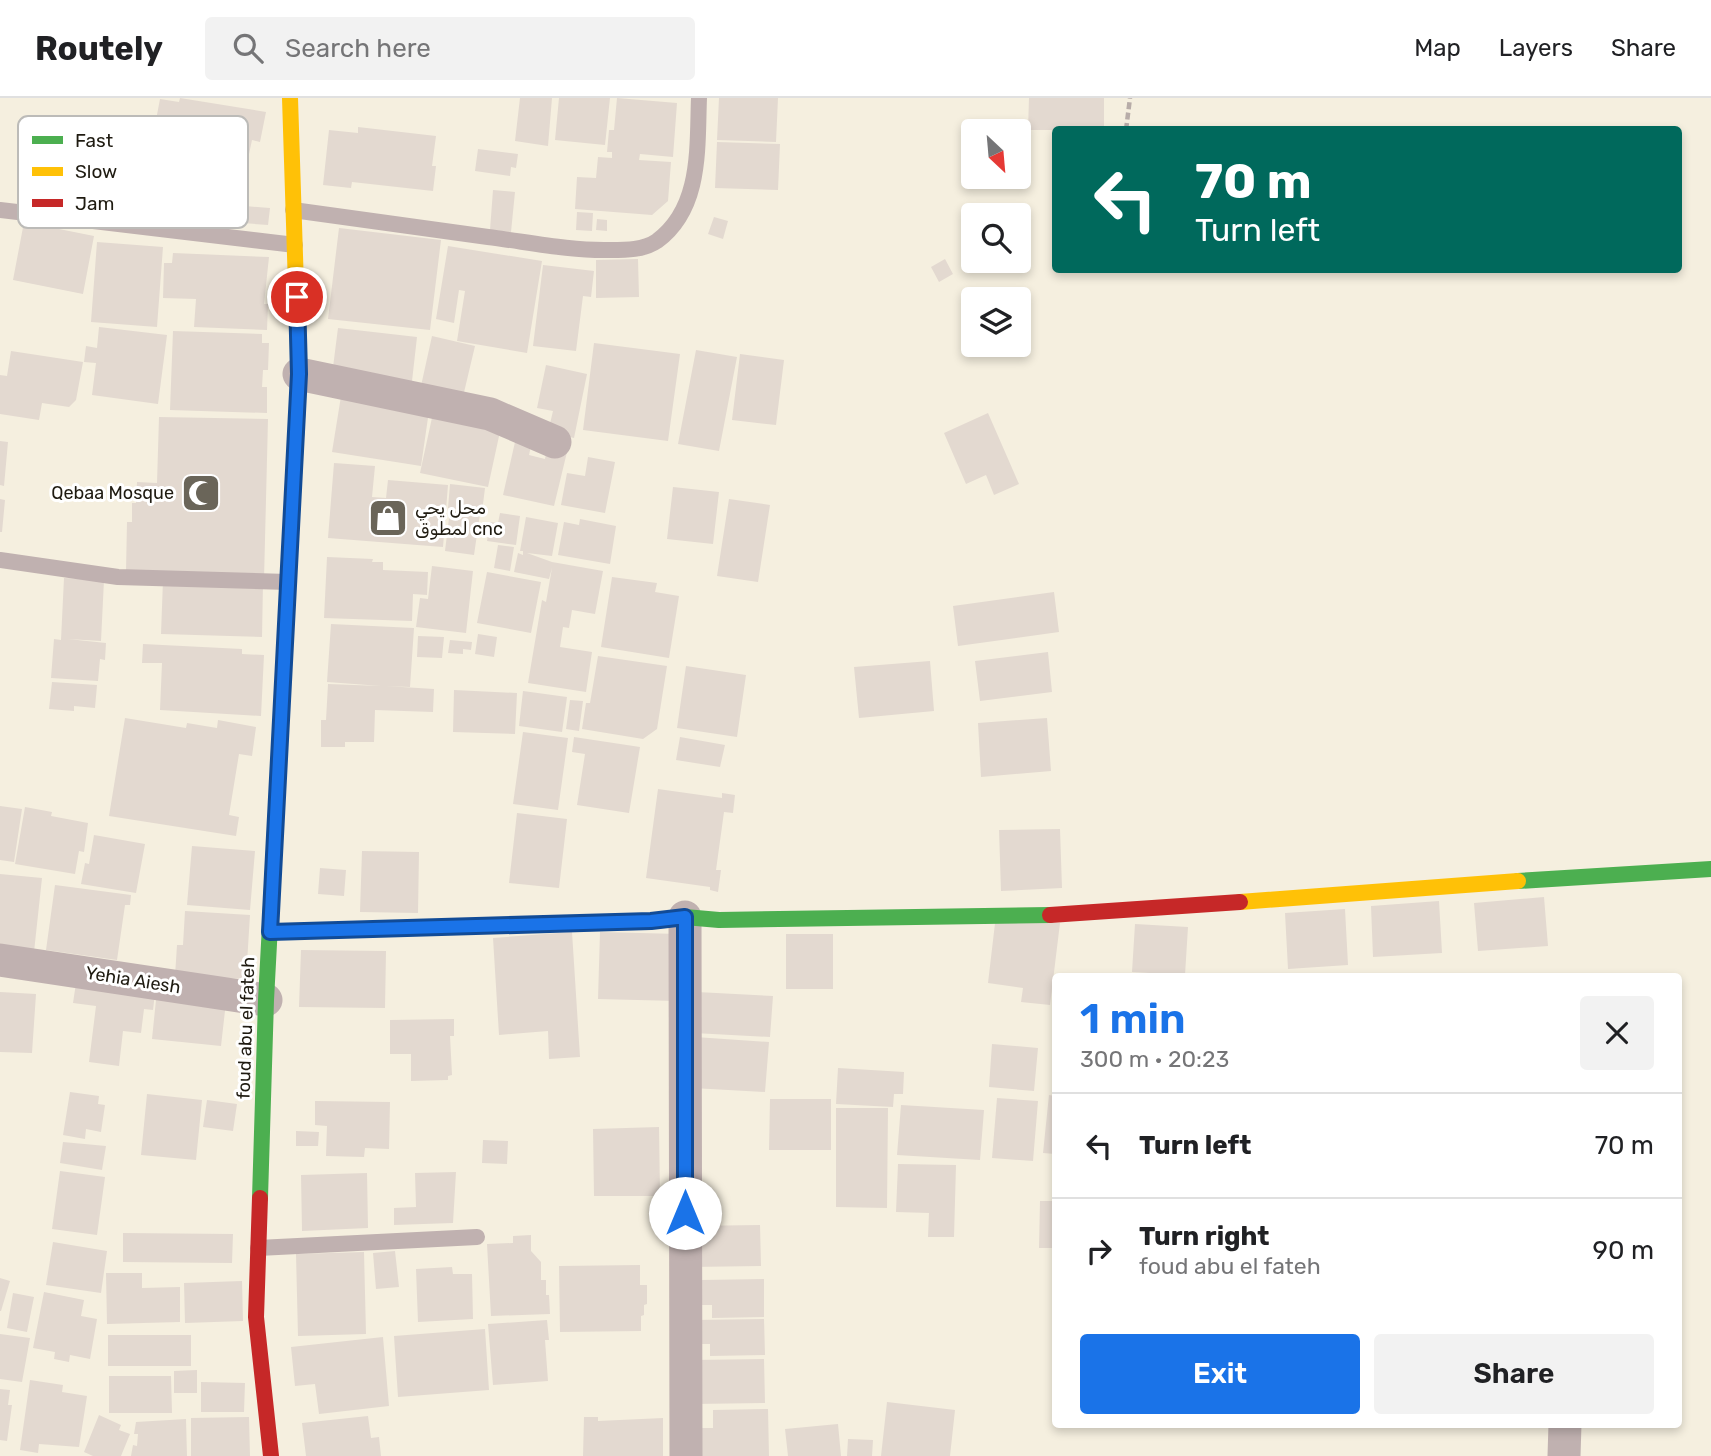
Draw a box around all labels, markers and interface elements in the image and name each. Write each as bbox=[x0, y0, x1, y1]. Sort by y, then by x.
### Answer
search box bbox=[205, 17, 695, 80]
text: Routely bbox=[35, 29, 163, 68]
icon: search bbox=[229, 29, 267, 67]
text: Search here bbox=[285, 33, 431, 64]
text: Map bbox=[1414, 34, 1461, 62]
text: Layers bbox=[1499, 34, 1573, 62]
text: Share bbox=[1611, 34, 1676, 62]
legend bbox=[18, 116, 248, 228]
north arrow bbox=[961, 119, 1031, 189]
map controls bbox=[961, 119, 1031, 357]
text: Fast bbox=[75, 129, 114, 152]
text: 70 m bbox=[1195, 152, 1312, 210]
icon: left bbox=[1080, 154, 1171, 245]
text: Slow bbox=[75, 160, 117, 183]
text: Jam bbox=[75, 192, 114, 215]
button: search bbox=[961, 203, 1031, 273]
text: Turn left bbox=[1195, 211, 1320, 249]
pin bbox=[267, 267, 327, 327]
icon: arrive bbox=[278, 278, 316, 316]
button: layers bbox=[961, 287, 1031, 357]
mosque icon: Qebaa Mosque bbox=[180, 472, 222, 514]
place label: Qebaa Mosque bbox=[51, 482, 174, 504]
shop icon: محل يحي لمطوق cnc bbox=[367, 497, 409, 539]
place label: محل يحي لمطوق cnc bbox=[415, 497, 503, 540]
street label: foud abu el fateh bbox=[233, 957, 259, 1099]
street label: Yehia Aiesh bbox=[84, 962, 182, 998]
text: 1 min bbox=[1080, 994, 1186, 1044]
button: close bbox=[1580, 996, 1654, 1070]
text: 300 m · 20:23 bbox=[1080, 1045, 1229, 1073]
icon: left bbox=[1080, 1127, 1118, 1165]
text: Turn left bbox=[1139, 1130, 1251, 1161]
text: 70 m bbox=[1595, 1130, 1654, 1161]
position arrow bbox=[648, 1176, 722, 1250]
text: Turn right bbox=[1139, 1221, 1269, 1252]
icon: right bbox=[1080, 1232, 1118, 1270]
text: 90 m bbox=[1593, 1235, 1654, 1266]
text: foud abu el fateh bbox=[1139, 1252, 1321, 1280]
button: Exit bbox=[1080, 1334, 1360, 1414]
button: Share bbox=[1374, 1334, 1654, 1414]

